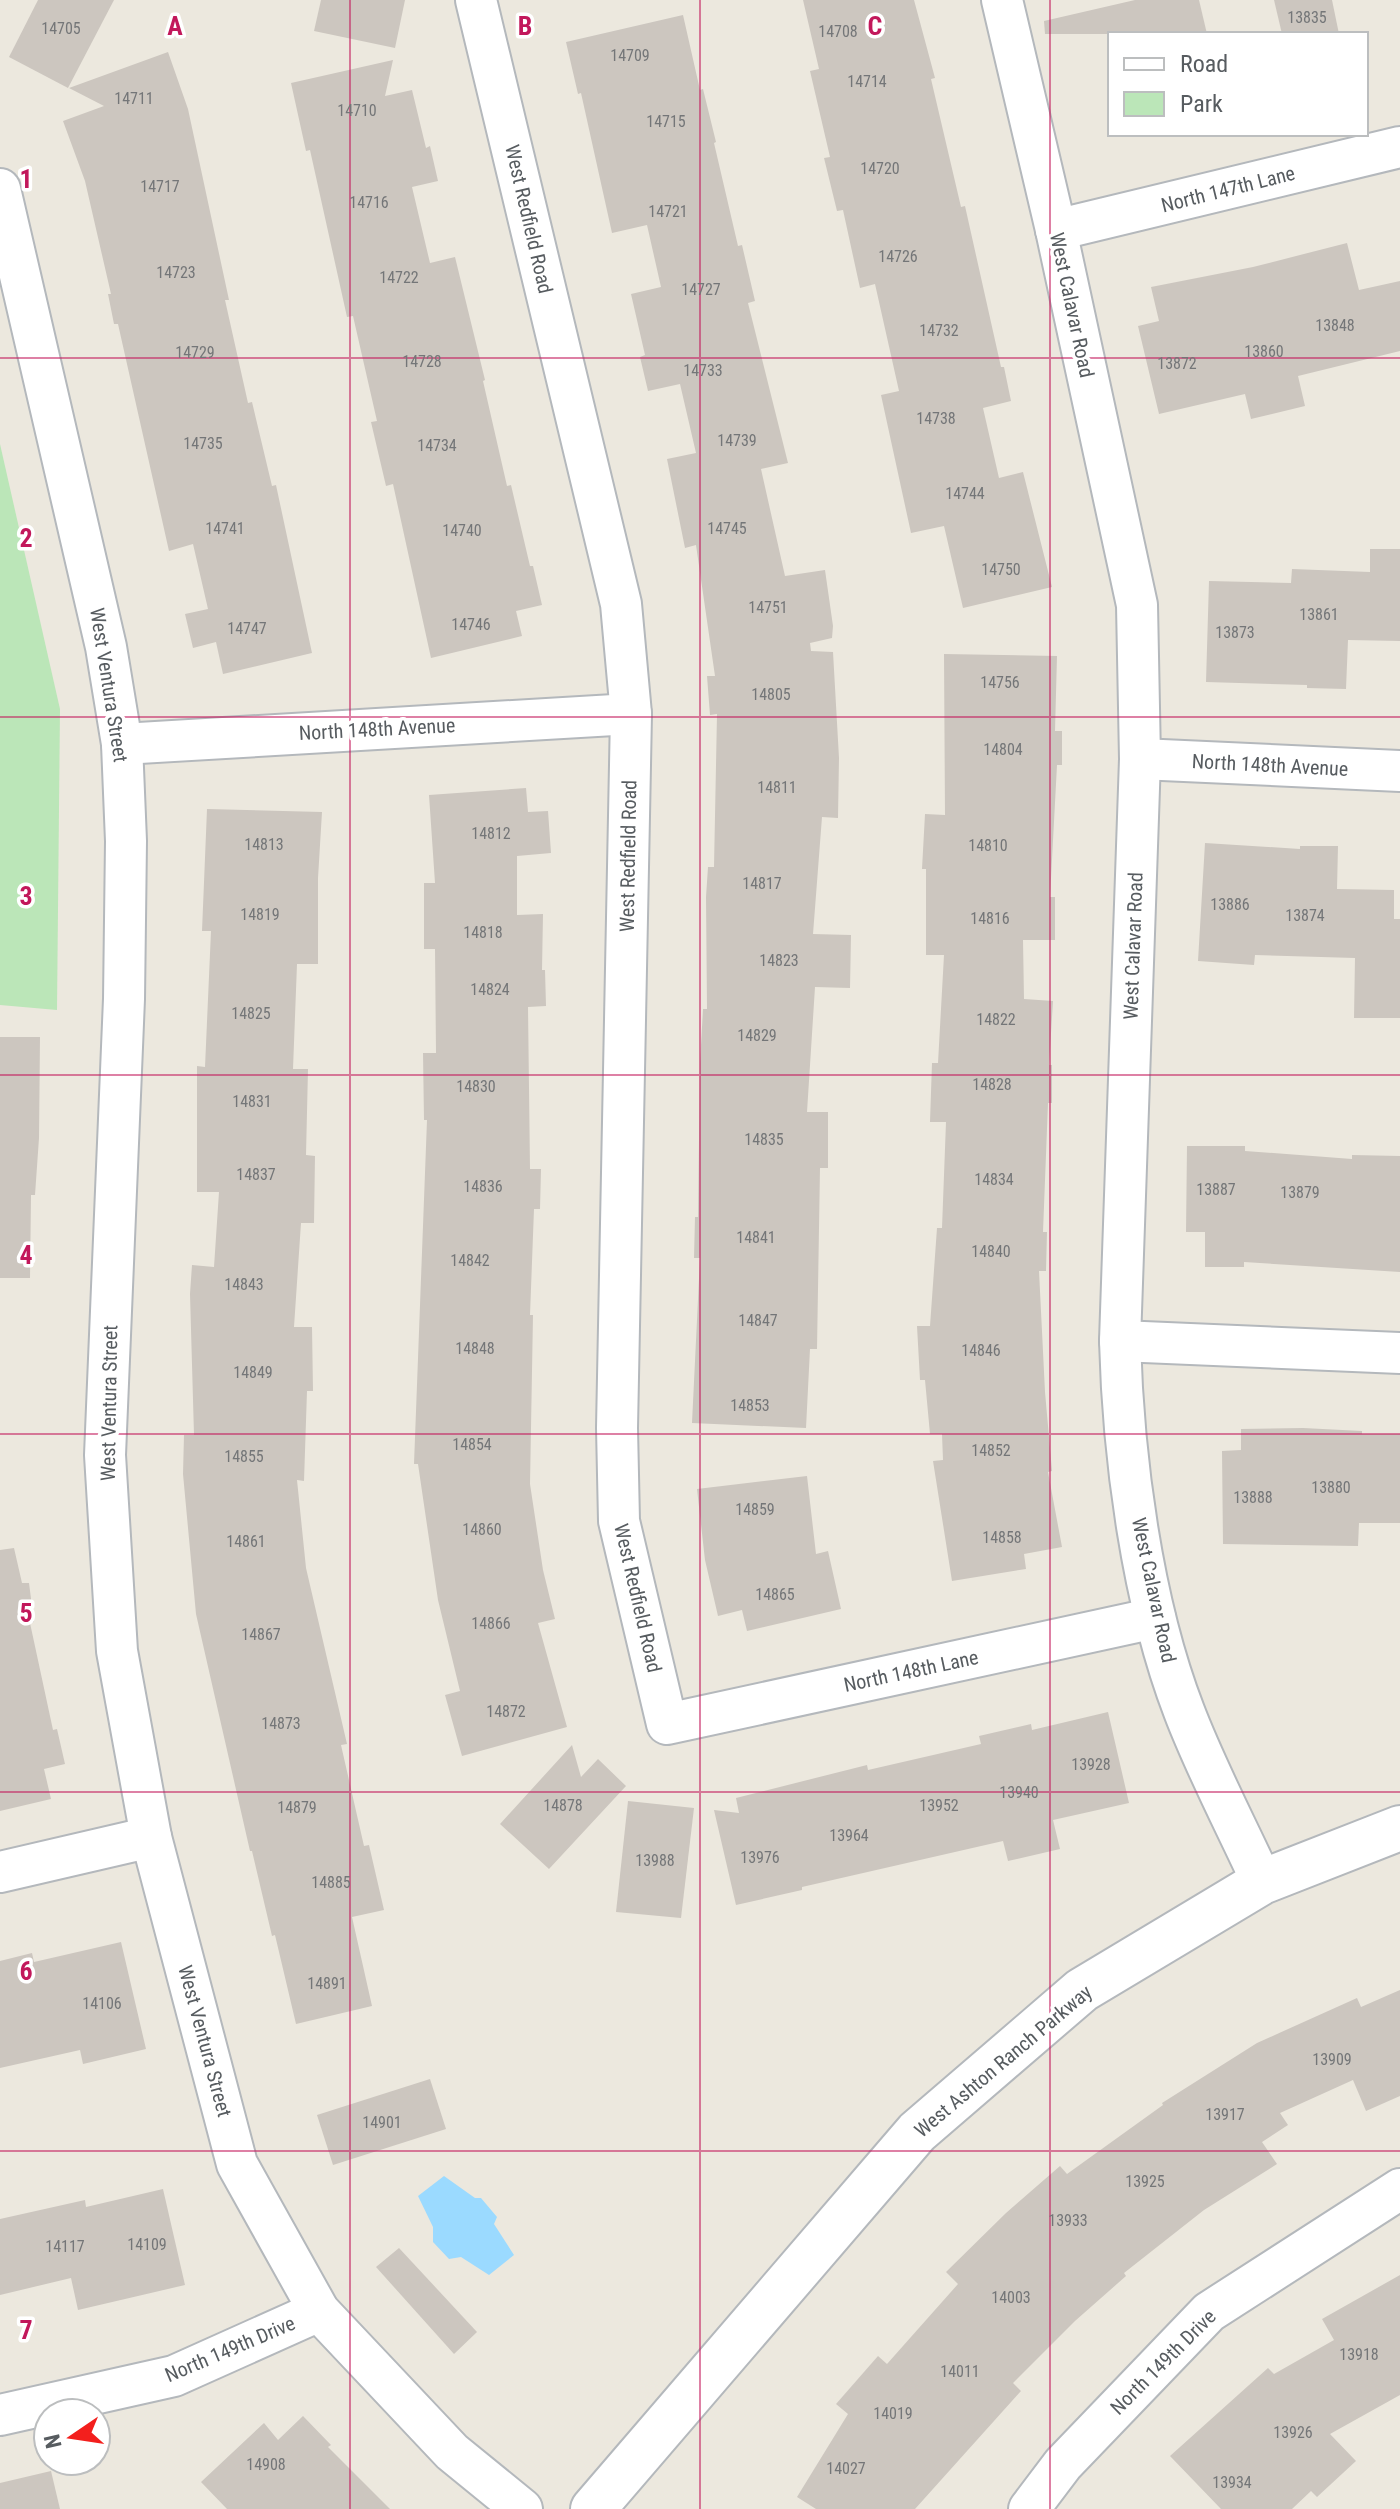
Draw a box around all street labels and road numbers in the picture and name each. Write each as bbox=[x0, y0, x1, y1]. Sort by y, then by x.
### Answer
street label: West Redfield Road bbox=[500, 142, 558, 296]
street label: North 147th Lane bbox=[1159, 161, 1297, 217]
street label: West Calavar Road bbox=[1045, 230, 1099, 380]
street label: West Ventura Street bbox=[85, 606, 133, 764]
street label: North 148th Avenue bbox=[298, 713, 456, 745]
street label: North 148th Avenue bbox=[1191, 749, 1349, 781]
street label: West Redfield Road bbox=[615, 780, 641, 932]
street label: West Calavar Road bbox=[1118, 872, 1148, 1020]
street label: West Ventura Street bbox=[96, 1325, 122, 1481]
street label: West Calavar Road bbox=[1127, 1515, 1181, 1665]
street label: West Redfield Road bbox=[609, 1521, 667, 1675]
street label: North 148th Lane bbox=[841, 1645, 981, 1697]
street label: West Ventura Street bbox=[173, 1962, 237, 2120]
street label: West Ashton Ranch Parkway bbox=[909, 1980, 1097, 2142]
street label: North 149th Drive bbox=[1105, 2304, 1221, 2420]
street label: North 149th Drive bbox=[161, 2311, 299, 2387]

